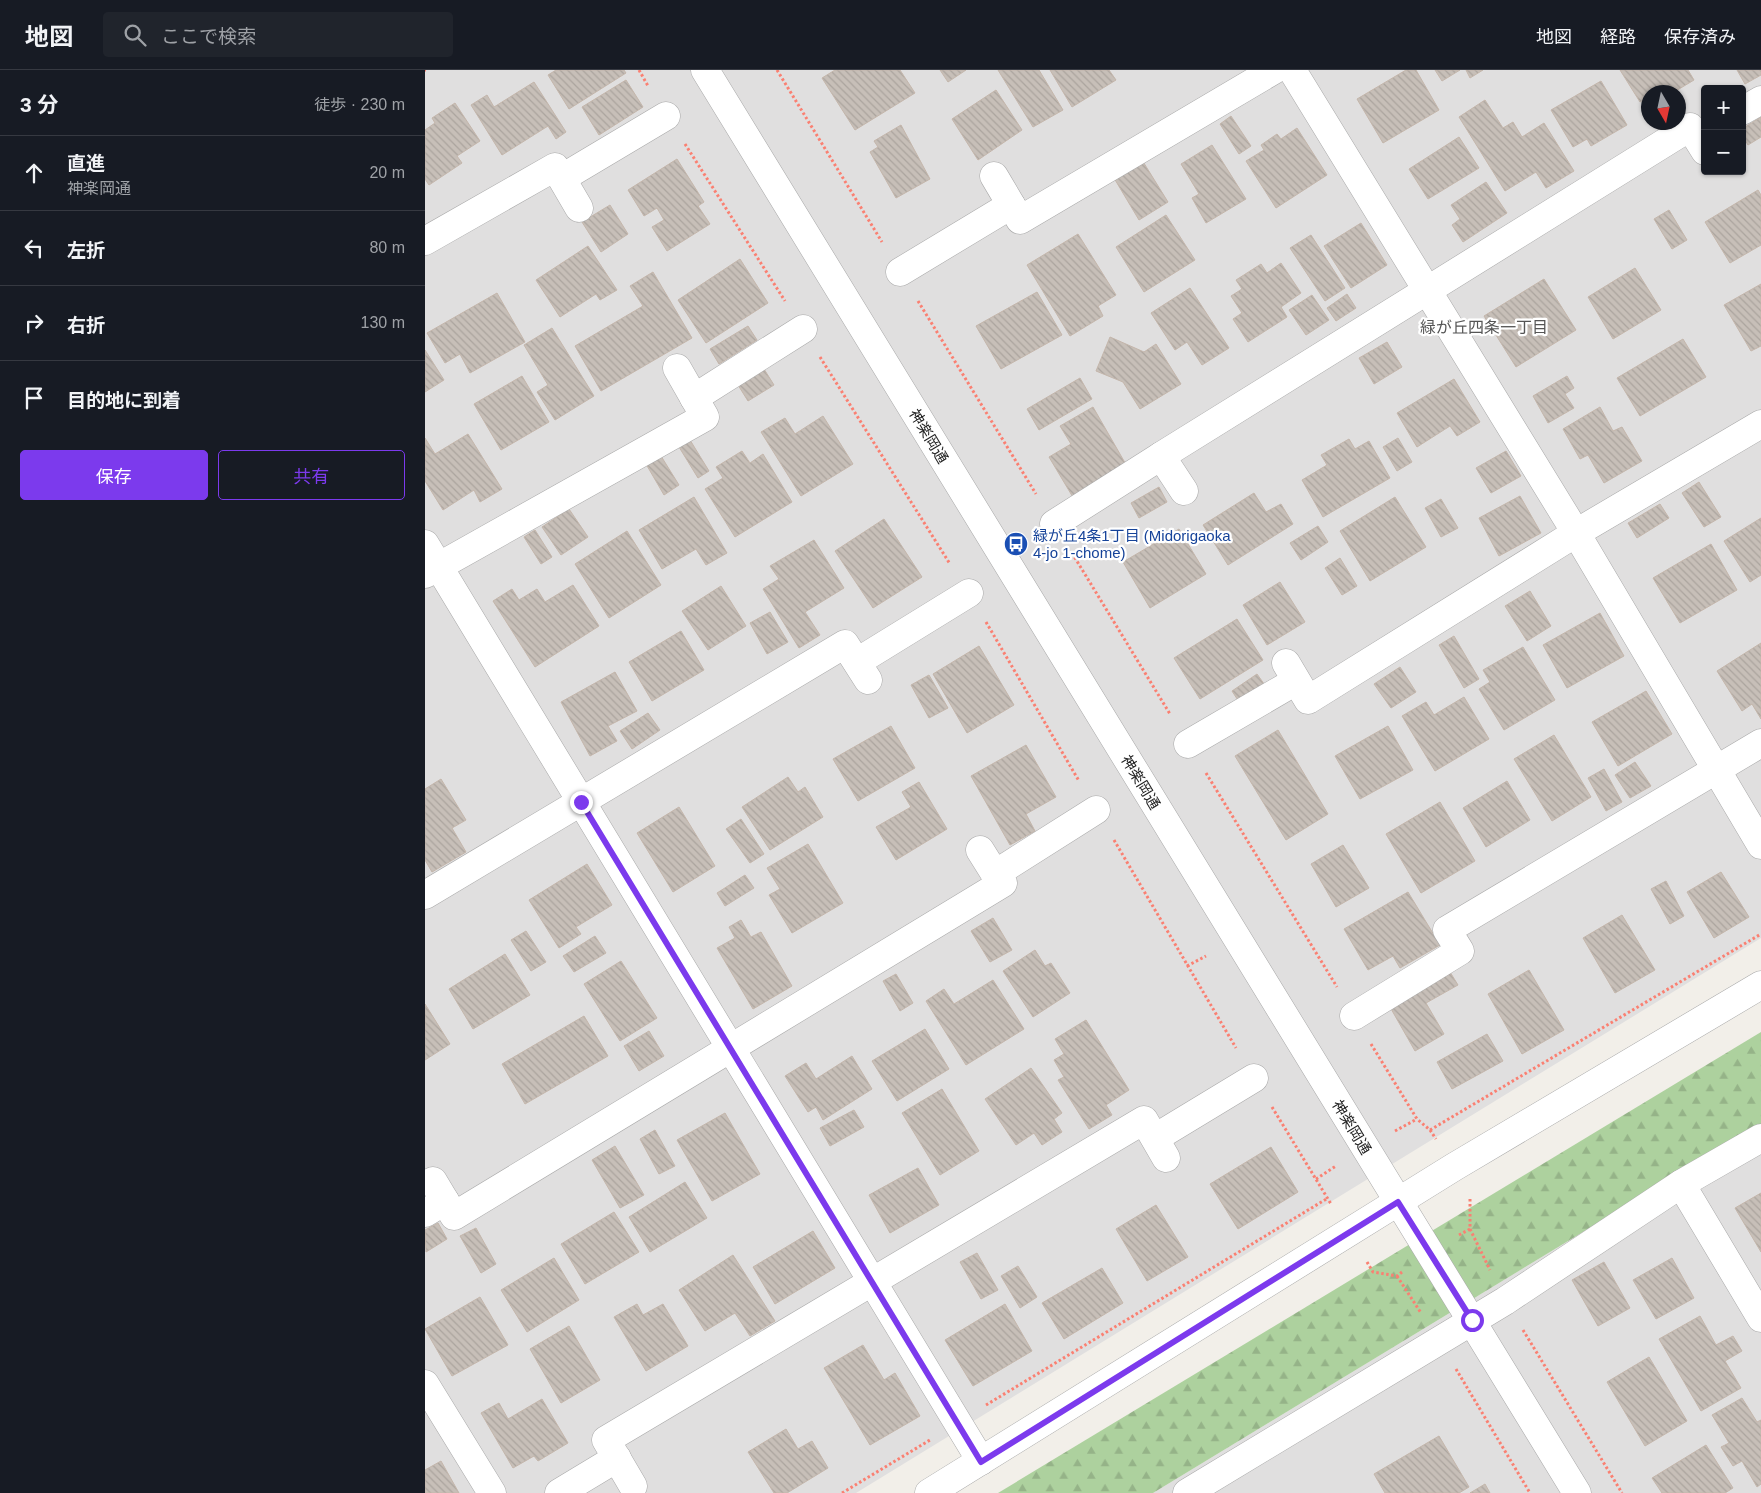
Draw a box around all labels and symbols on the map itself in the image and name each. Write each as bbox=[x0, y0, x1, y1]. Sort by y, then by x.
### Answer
north arrow bbox=[1641, 85, 1686, 130]
district label: 緑が丘四条一丁目 bbox=[1420, 319, 1548, 336]
street label: 神楽岡通 bbox=[906, 406, 952, 466]
place label: 緑が丘4条1丁目 (Midorigaoka 4-jo 1-chome) bbox=[1033, 527, 1231, 561]
bus stop icon: 緑が丘4条1丁目 (Midorigaoka 4-jo 1-chome) bbox=[1003, 531, 1029, 557]
street label: 神楽岡通 bbox=[1118, 752, 1164, 812]
route end bbox=[570, 791, 593, 814]
street label: 神楽岡通 bbox=[1329, 1097, 1375, 1157]
route start bbox=[1461, 1309, 1484, 1332]

